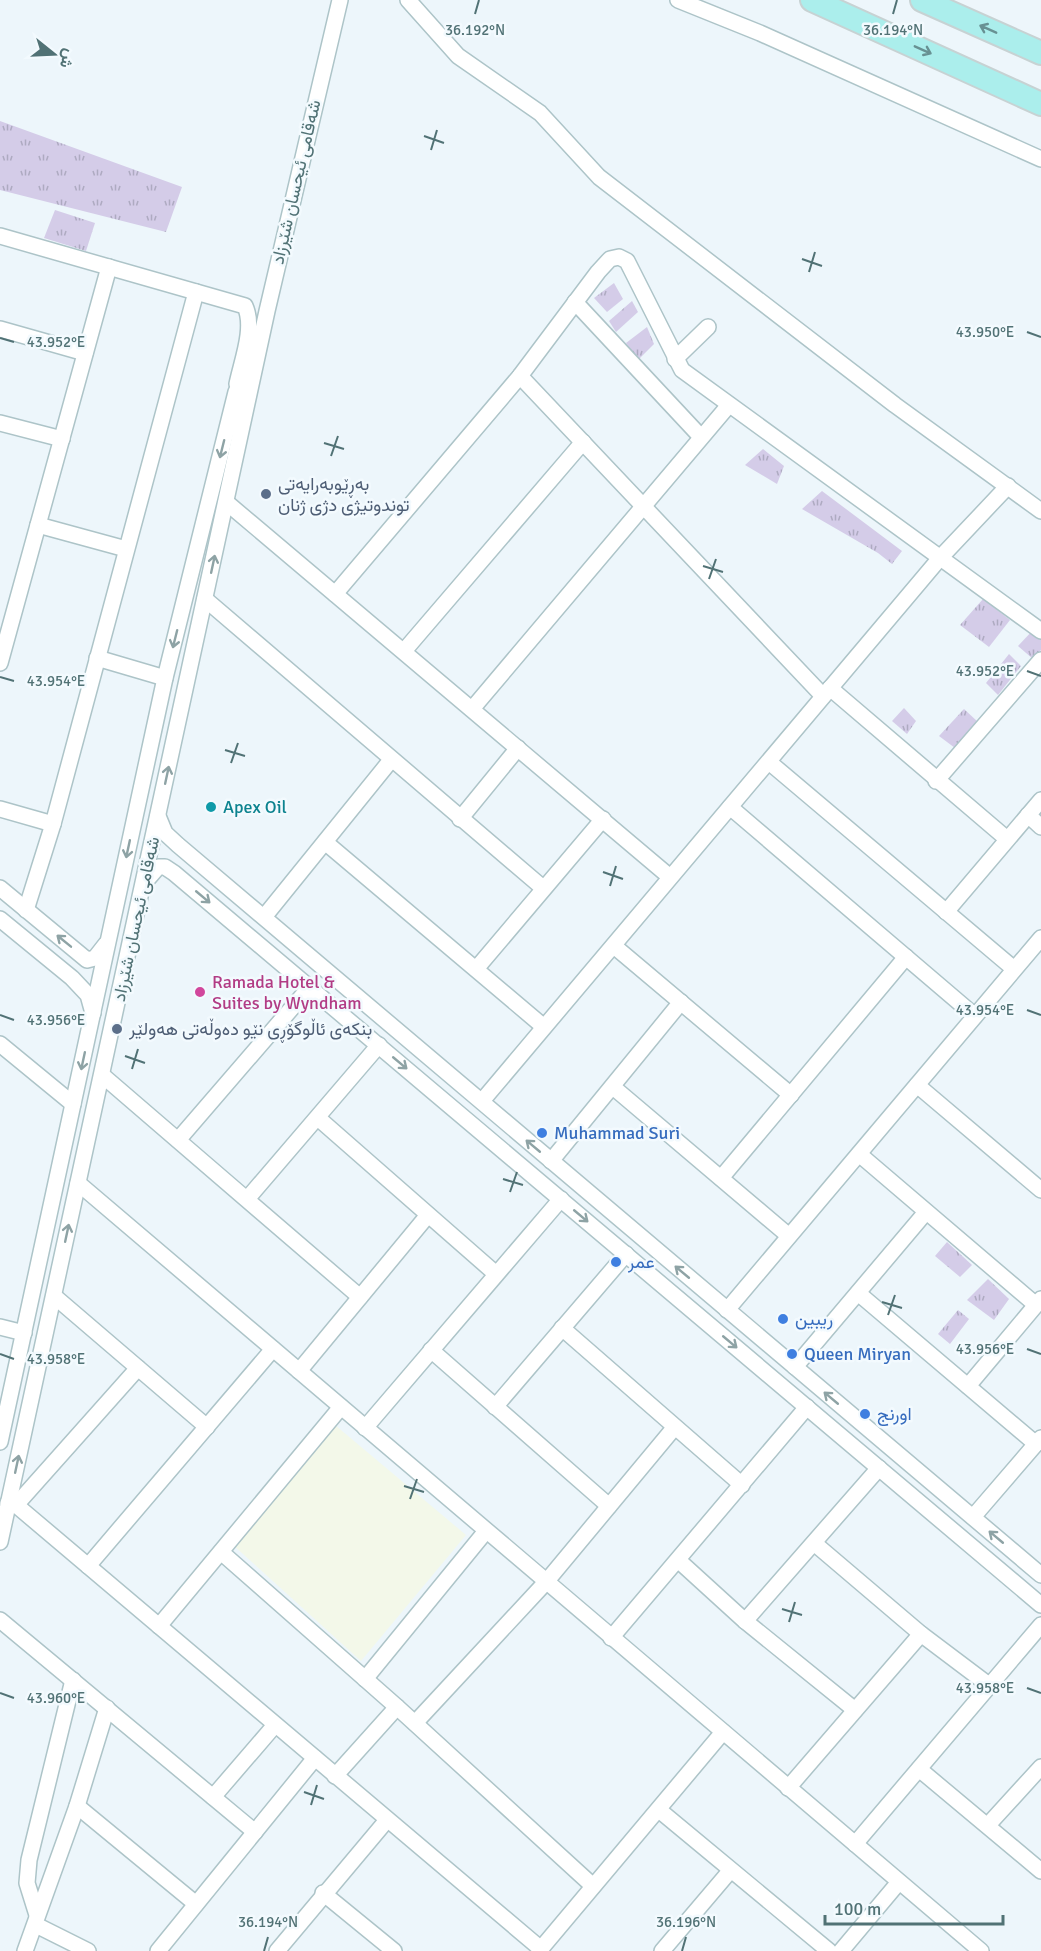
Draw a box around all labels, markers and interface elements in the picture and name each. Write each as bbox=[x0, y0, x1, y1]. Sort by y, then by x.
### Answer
text: 36.192°N bbox=[445, 21, 505, 39]
text: 36.194°N bbox=[863, 21, 923, 39]
one-way arrow bbox=[979, 23, 997, 34]
north arrow bbox=[24, 24, 84, 84]
one-way arrow bbox=[913, 45, 931, 56]
text: ش bbox=[55, 46, 80, 71]
street label: شەقامی ئیحسان شێرزاد bbox=[266, 98, 326, 266]
text: 43.950°E bbox=[956, 323, 1014, 341]
text: 43.952°E bbox=[27, 333, 85, 351]
one-way arrow bbox=[215, 439, 227, 458]
place label: بەڕێوبەرایەتی توندوتیژی دژی ژنان bbox=[278, 473, 410, 516]
marker: بەڕێوبەرایەتی توندوتیژی دژی ژنان bbox=[259, 487, 273, 501]
one-way arrow bbox=[207, 555, 219, 574]
one-way arrow bbox=[168, 629, 180, 648]
text: 43.952°E bbox=[956, 662, 1014, 680]
text: 43.954°E bbox=[27, 672, 85, 690]
one-way arrow bbox=[162, 766, 173, 786]
place label: Apex Oil bbox=[223, 796, 287, 818]
marker: Apex Oil bbox=[204, 800, 218, 814]
street label: شەقامی ئیحسان شێرزاد bbox=[108, 834, 164, 1004]
one-way arrow bbox=[122, 839, 133, 859]
one-way arrow bbox=[195, 890, 211, 903]
one-way arrow bbox=[56, 935, 72, 948]
place label: Ramada Hotel & Suites by Wyndham bbox=[212, 971, 362, 1014]
marker: Ramada Hotel & Suites by Wyndham bbox=[193, 985, 207, 999]
text: 43.954°E bbox=[956, 1001, 1014, 1019]
text: 43.956°E bbox=[27, 1011, 85, 1029]
place label: بنکەی ئاڵوگۆڕی نێو دەوڵەتی هەولێر bbox=[128, 1018, 372, 1043]
marker: بنکەی ئاڵوگۆڕی نێو دەوڵەتی هەولێر bbox=[110, 1022, 124, 1036]
one-way arrow bbox=[76, 1051, 88, 1070]
one-way arrow bbox=[392, 1056, 407, 1070]
place label: Muhammad Suri bbox=[554, 1122, 680, 1144]
marker: Muhammad Suri bbox=[535, 1126, 549, 1140]
one-way arrow bbox=[526, 1139, 541, 1153]
one-way arrow bbox=[573, 1209, 588, 1223]
one-way arrow bbox=[62, 1223, 74, 1242]
place label: عمر bbox=[627, 1251, 655, 1273]
marker: عمر bbox=[609, 1255, 623, 1269]
one-way arrow bbox=[675, 1265, 690, 1279]
place label: ريبين bbox=[795, 1308, 833, 1330]
marker: ريبين bbox=[776, 1312, 790, 1326]
one-way arrow bbox=[722, 1335, 737, 1349]
text: 43.956°E bbox=[956, 1340, 1014, 1358]
place label: Queen Miryan bbox=[804, 1343, 911, 1365]
marker: Queen Miryan bbox=[785, 1347, 799, 1361]
text: 43.958°E bbox=[27, 1350, 85, 1368]
one-way arrow bbox=[823, 1391, 839, 1404]
place label: اورنج bbox=[877, 1403, 912, 1426]
marker: اورنج bbox=[858, 1407, 872, 1421]
one-way arrow bbox=[12, 1455, 23, 1475]
one-way arrow bbox=[989, 1530, 1004, 1544]
text: 43.958°E bbox=[956, 1679, 1014, 1697]
text: 43.960°E bbox=[27, 1689, 85, 1707]
scale bar bbox=[825, 1888, 1004, 1926]
text: 100 m bbox=[834, 1898, 881, 1920]
text: 36.194°N bbox=[238, 1913, 298, 1931]
text: 36.196°N bbox=[656, 1913, 716, 1931]

